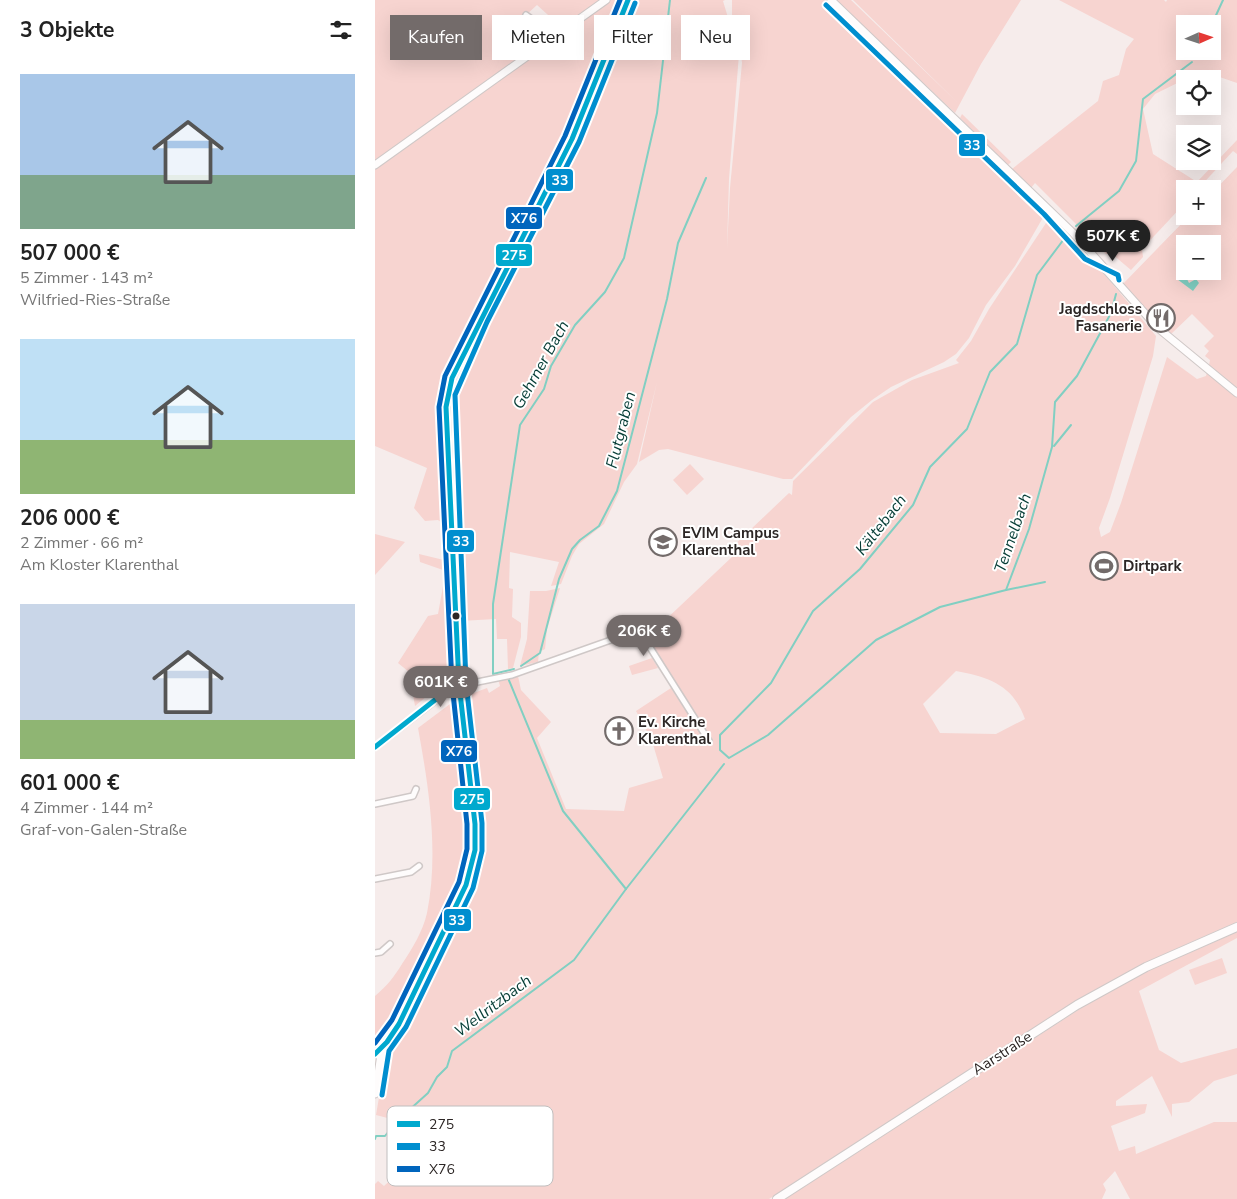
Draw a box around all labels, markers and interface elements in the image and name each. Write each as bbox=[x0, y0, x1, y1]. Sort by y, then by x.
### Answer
chip: Kaufen bbox=[390, 15, 482, 60]
chip: Mieten bbox=[492, 15, 584, 60]
chip: Filter bbox=[594, 15, 671, 60]
chip: Neu bbox=[681, 15, 750, 60]
north arrow bbox=[1176, 15, 1221, 60]
map controls bbox=[1176, 15, 1221, 280]
text: 3 Objekte bbox=[20, 16, 114, 44]
icon: filters bbox=[327, 16, 355, 44]
button: locate bbox=[1176, 70, 1221, 115]
icon: home bbox=[143, 107, 233, 197]
button: layers bbox=[1176, 125, 1221, 170]
line badge: 33 bbox=[958, 133, 986, 157]
text: 33 bbox=[964, 136, 980, 155]
line badge: 33 bbox=[545, 168, 574, 192]
text: 33 bbox=[552, 171, 568, 190]
button: + bbox=[1176, 180, 1221, 225]
line badge: X76 bbox=[505, 206, 543, 230]
text: X76 bbox=[510, 209, 537, 228]
pin: 507K € bbox=[1072, 220, 1154, 262]
text: 507K € bbox=[1086, 225, 1140, 247]
button: − bbox=[1176, 235, 1221, 280]
text: 507 000 € bbox=[20, 239, 120, 267]
line badge: 275 bbox=[495, 243, 533, 267]
text: 275 bbox=[501, 246, 527, 265]
text: 5 Zimmer · 143 m² bbox=[20, 267, 153, 289]
text: Wilfried-Ries-Straße bbox=[20, 289, 170, 311]
place label: Jagdschloss Fasanerie bbox=[1058, 299, 1142, 336]
restaurant icon: Jagdschloss Fasanerie bbox=[1146, 303, 1176, 333]
water label: Gehrner Bach bbox=[508, 317, 574, 413]
icon: home bbox=[143, 372, 233, 462]
water label: Flutgraben bbox=[601, 389, 641, 471]
water label: Kältebach bbox=[850, 490, 912, 560]
water label: Tennelbach bbox=[989, 490, 1037, 576]
text: 206 000 € bbox=[20, 504, 120, 532]
place label: EVIM Campus Klarenthal bbox=[682, 523, 779, 560]
school or university icon: EVIM Campus Klarenthal bbox=[648, 527, 678, 557]
line badge: 33 bbox=[446, 529, 475, 553]
text: 2 Zimmer · 66 m² bbox=[20, 532, 143, 554]
text: 33 bbox=[453, 532, 469, 551]
sports icon: Dirtpark bbox=[1089, 551, 1119, 581]
text: Am Kloster Klarenthal bbox=[20, 554, 179, 576]
place label: Dirtpark bbox=[1123, 556, 1182, 576]
unlabelled marker bbox=[451, 611, 461, 621]
pin: 206K € bbox=[603, 614, 685, 657]
text: 206K € bbox=[617, 620, 671, 642]
icon: home bbox=[143, 637, 233, 727]
pin: 601K € bbox=[400, 666, 482, 708]
text: 601K € bbox=[414, 671, 468, 693]
place label: Ev. Kirche Klarenthal bbox=[638, 712, 711, 749]
church icon: Ev. Kirche Klarenthal bbox=[604, 716, 634, 746]
line badge: X76 bbox=[440, 739, 478, 763]
text: X76 bbox=[445, 742, 472, 761]
text: 601 000 € bbox=[20, 769, 120, 797]
line badge: 275 bbox=[453, 787, 491, 811]
text: 275 bbox=[459, 790, 485, 809]
text: 4 Zimmer · 144 m² bbox=[20, 797, 153, 819]
text: Graf-von-Galen-Straße bbox=[20, 819, 187, 841]
line badge: 33 bbox=[443, 908, 472, 932]
text: 33 bbox=[449, 911, 465, 930]
water label: Wellritzbach bbox=[450, 970, 536, 1042]
street label: Aarstraße bbox=[968, 1026, 1036, 1080]
legend bbox=[387, 1106, 553, 1186]
text: 275 bbox=[429, 1115, 454, 1134]
text: 33 bbox=[429, 1137, 446, 1156]
text: X76 bbox=[429, 1160, 455, 1179]

